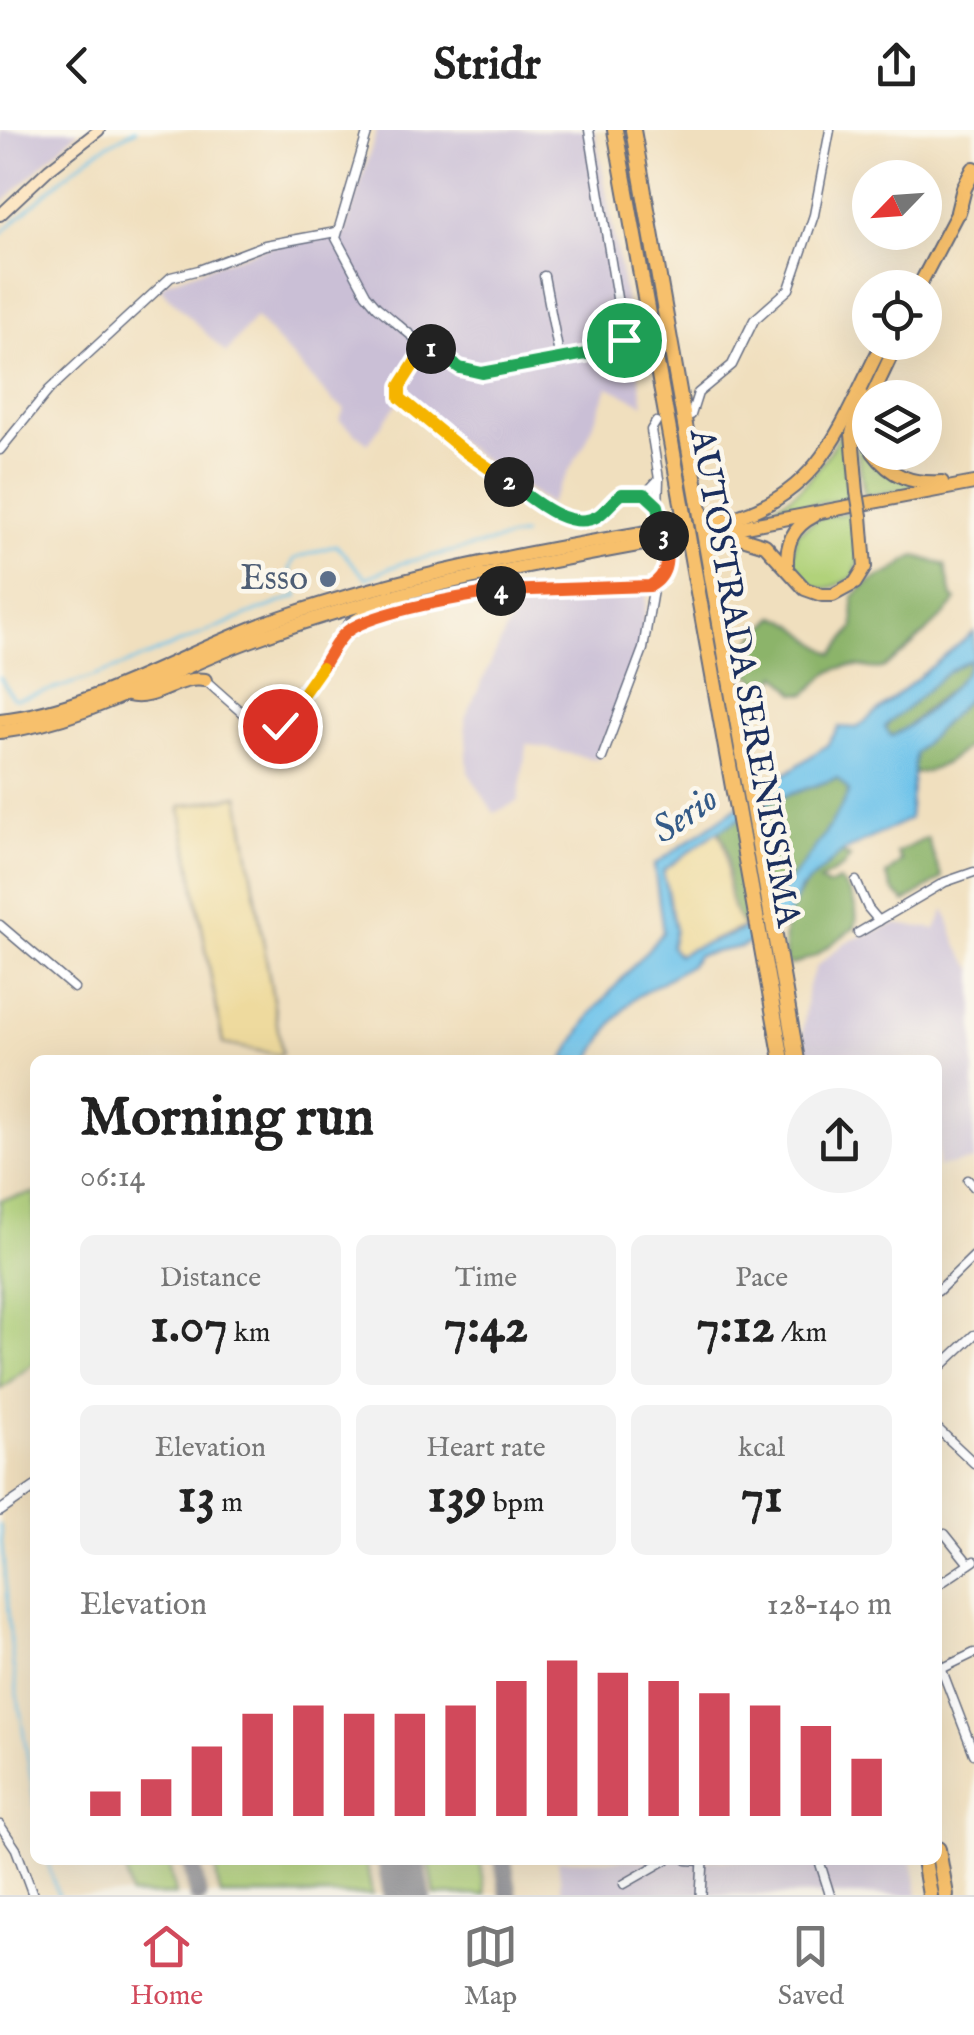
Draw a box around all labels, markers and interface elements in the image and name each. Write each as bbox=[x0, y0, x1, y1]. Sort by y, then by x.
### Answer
text: Stridr bbox=[433, 37, 541, 94]
icon: back bbox=[50, 38, 105, 93]
icon: share bbox=[869, 38, 924, 93]
north arrow bbox=[852, 160, 942, 250]
map controls bbox=[852, 160, 942, 470]
button: locate bbox=[852, 270, 942, 360]
pin bbox=[582, 298, 667, 383]
icon: arrive bbox=[597, 313, 652, 368]
pin: 1 bbox=[406, 324, 456, 374]
text: 1 bbox=[426, 331, 436, 366]
button: layers bbox=[852, 380, 942, 470]
street label: AUTOSTRADA SERENISSIMA bbox=[678, 425, 810, 932]
pin: 2 bbox=[484, 457, 534, 507]
text: 2 bbox=[502, 464, 516, 499]
pin: 3 bbox=[639, 511, 689, 561]
text: 3 bbox=[659, 518, 669, 553]
place label: Esso bbox=[240, 557, 308, 602]
pin: 4 bbox=[476, 566, 526, 616]
marker: Esso bbox=[317, 568, 339, 590]
text: 4 bbox=[494, 573, 508, 608]
pin bbox=[238, 684, 323, 769]
icon: check bbox=[253, 699, 308, 754]
water label: Serio bbox=[644, 776, 728, 856]
text: Morning run bbox=[80, 1084, 374, 1154]
button: share bbox=[787, 1088, 892, 1193]
text: 06:14 bbox=[80, 1157, 145, 1198]
text: Distance bbox=[160, 1261, 261, 1296]
text: Time bbox=[455, 1261, 517, 1296]
text: Pace bbox=[735, 1261, 788, 1296]
text: 1.07 bbox=[150, 1296, 228, 1359]
text: 7:42 bbox=[444, 1296, 528, 1359]
text: 7:12 bbox=[696, 1296, 775, 1359]
text: km bbox=[228, 1316, 270, 1351]
text: /km bbox=[775, 1316, 827, 1351]
text: Elevation bbox=[155, 1431, 266, 1466]
text: Heart rate bbox=[426, 1431, 546, 1466]
text: kcal bbox=[738, 1431, 785, 1466]
text: 13 bbox=[178, 1466, 215, 1529]
text: 139 bbox=[428, 1466, 487, 1529]
text: 71 bbox=[741, 1466, 783, 1529]
text: m bbox=[215, 1486, 243, 1521]
text: bpm bbox=[487, 1486, 544, 1521]
text: Elevation bbox=[80, 1585, 207, 1626]
text: 128–140 m bbox=[767, 1585, 892, 1626]
tab: Home bbox=[130, 1919, 203, 2014]
tab: Map bbox=[463, 1919, 518, 2014]
tab: Saved bbox=[778, 1919, 844, 2014]

